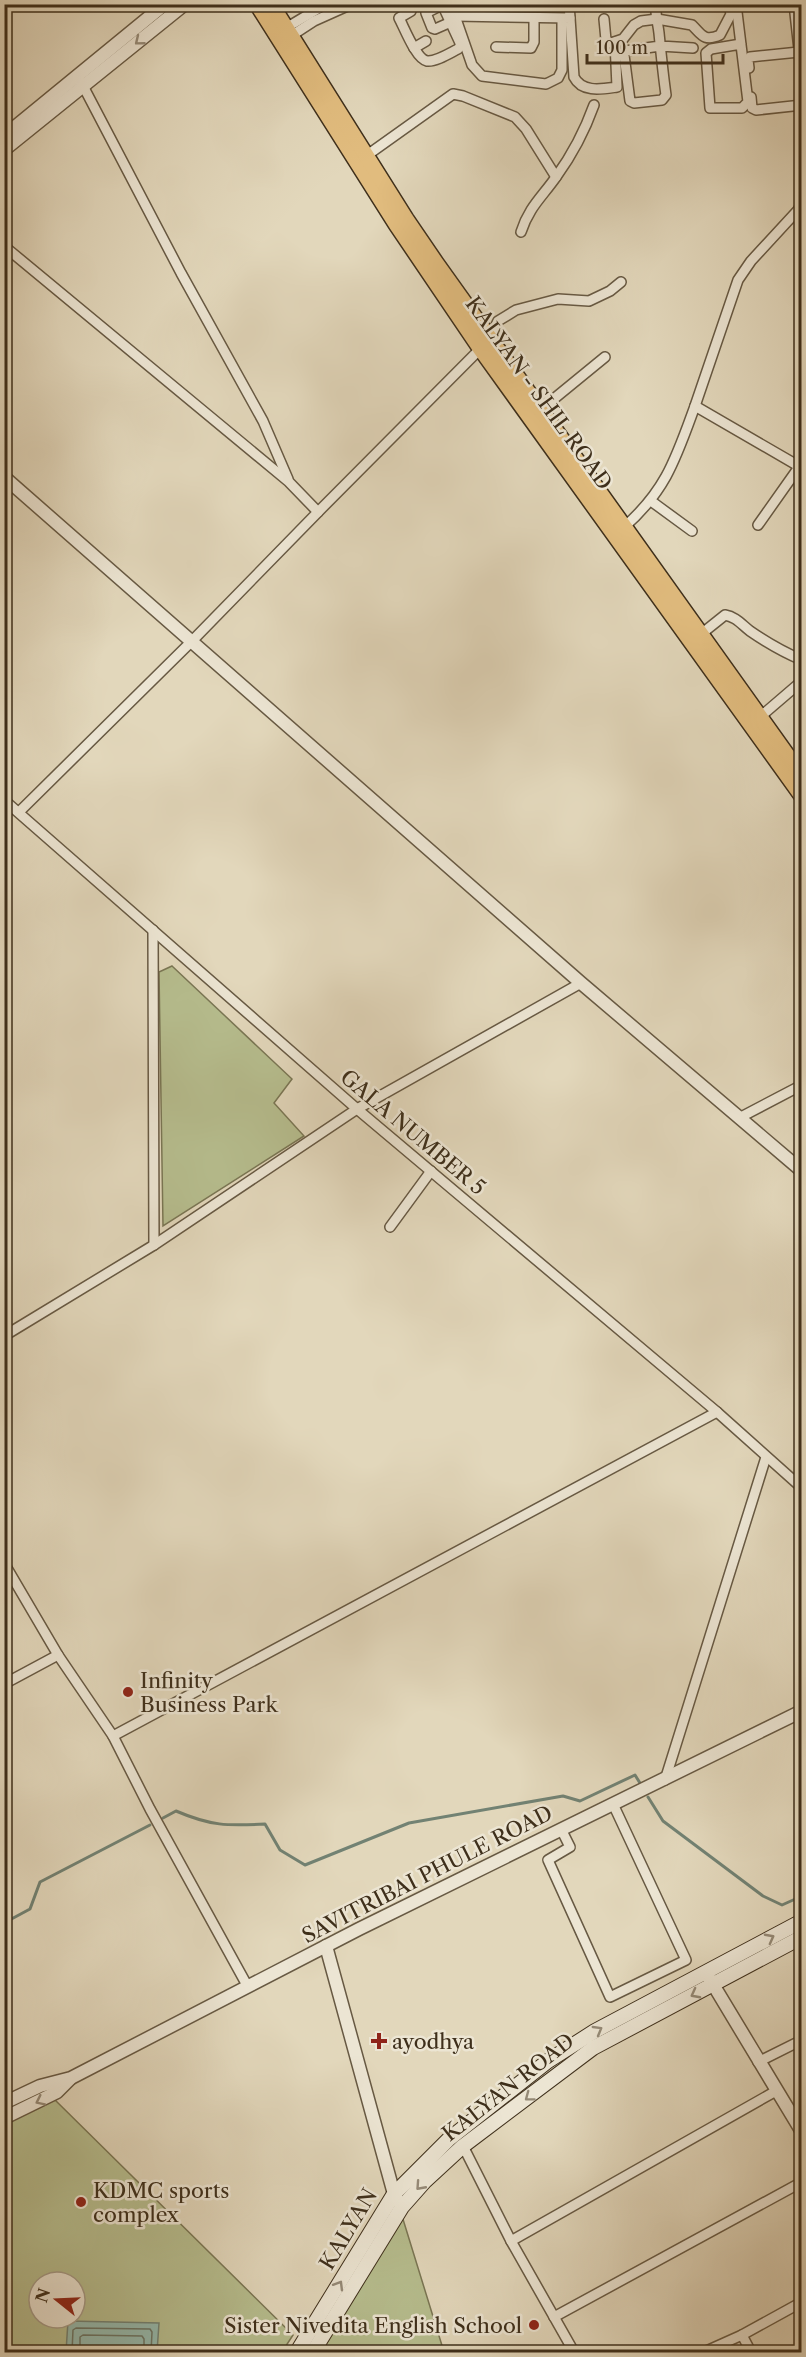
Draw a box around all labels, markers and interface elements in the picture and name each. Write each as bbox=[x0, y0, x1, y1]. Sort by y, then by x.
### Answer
scale bar bbox=[587, 27, 724, 65]
one-way arrow bbox=[135, 34, 146, 45]
text: 100 m bbox=[596, 37, 648, 59]
street label: KALYAN - SHIL ROAD bbox=[461, 292, 617, 494]
street label: GALA NUMBER 5 bbox=[335, 1064, 491, 1200]
place label: Infinity Business Park bbox=[140, 1668, 278, 1717]
marker: Infinity Business Park bbox=[121, 1685, 135, 1699]
street label: SAVITRIBAI PHULE ROAD bbox=[298, 1800, 556, 1948]
one-way arrow bbox=[763, 1934, 774, 1945]
one-way arrow bbox=[690, 1987, 701, 1998]
one-way arrow bbox=[591, 2026, 602, 2037]
street label: KALYAN ROAD bbox=[437, 2028, 579, 2146]
place label: ayodhya bbox=[392, 2029, 475, 2054]
marker: ayodhya bbox=[370, 2032, 388, 2050]
one-way arrow bbox=[525, 2089, 536, 2100]
one-way arrow bbox=[36, 2094, 47, 2106]
place label: KDMC sports complex bbox=[93, 2178, 229, 2227]
one-way arrow bbox=[417, 2179, 428, 2190]
street label: KALYAN bbox=[314, 2184, 382, 2274]
marker: KDMC sports complex bbox=[74, 2195, 88, 2209]
north arrow bbox=[27, 2270, 87, 2330]
one-way arrow bbox=[331, 2281, 343, 2291]
text: N bbox=[31, 2286, 54, 2305]
place label: Sister Nivedita English School bbox=[224, 2313, 522, 2338]
marker: Sister Nivedita English School bbox=[527, 2318, 541, 2332]

